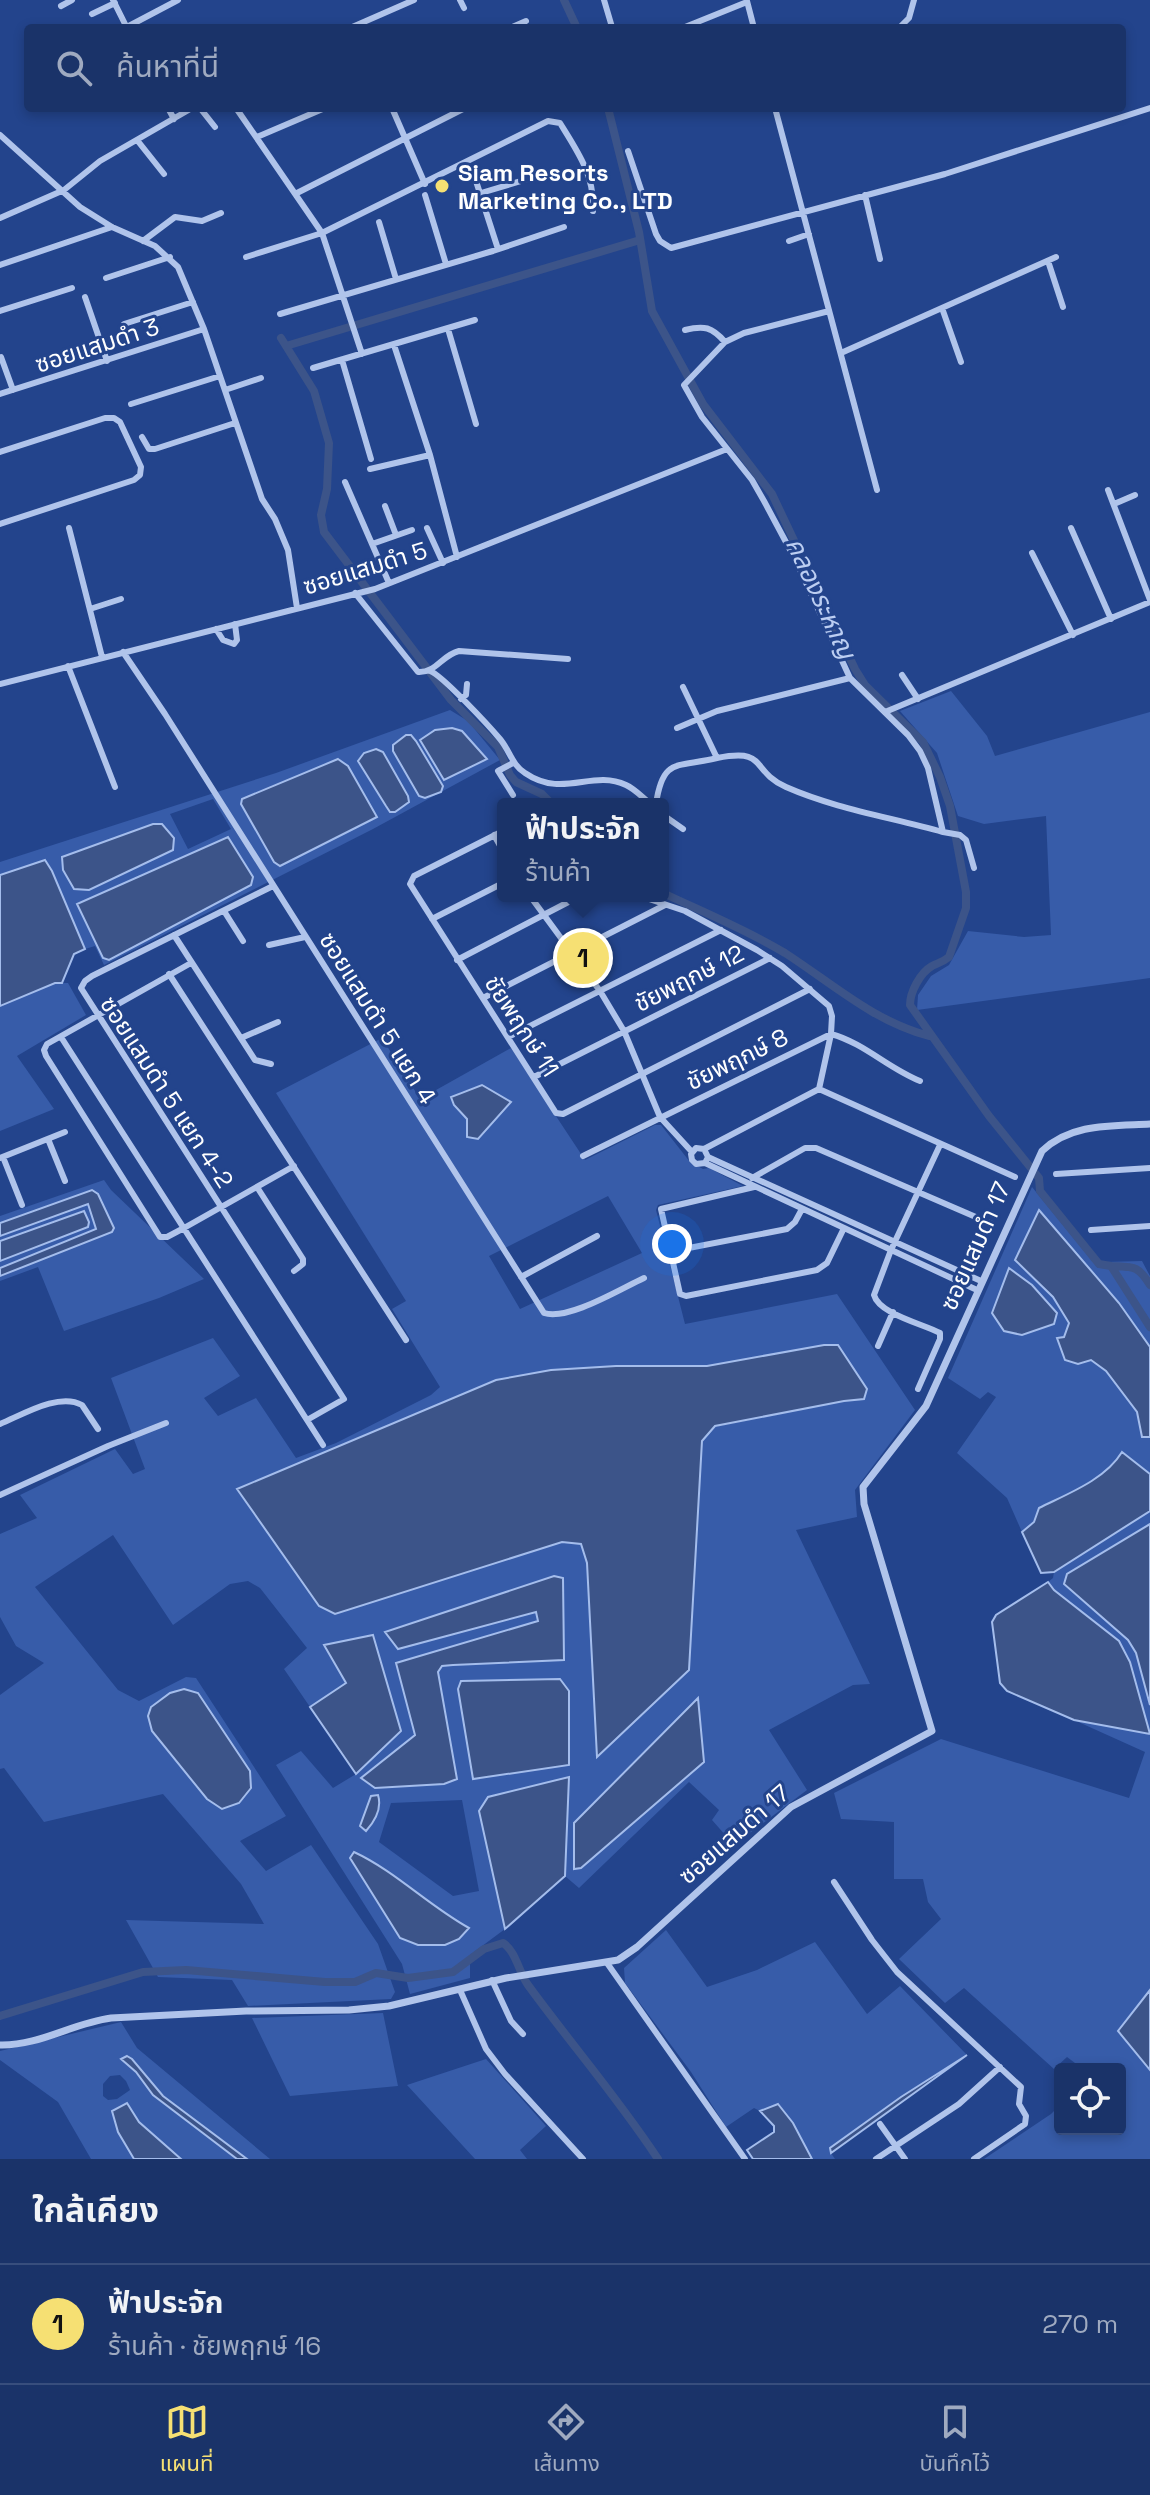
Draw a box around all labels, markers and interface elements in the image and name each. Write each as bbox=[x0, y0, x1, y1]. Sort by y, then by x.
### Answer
search box bbox=[24, 24, 1126, 112]
icon: search bbox=[52, 46, 96, 90]
text: ค้นหาที่นี่ bbox=[116, 47, 219, 86]
place label: Siam Resorts Marketing Co., LTD bbox=[458, 157, 673, 216]
marker: Siam Resorts Marketing Co., LTD bbox=[433, 177, 451, 195]
street label: ซอยแสมดำ 3 bbox=[31, 310, 163, 380]
water label: คลองระหาญ bbox=[778, 532, 865, 666]
street label: ซอยแสมดำ 5 bbox=[299, 534, 431, 602]
popup bbox=[497, 798, 669, 902]
text: ฟ้าประจัก bbox=[525, 809, 641, 848]
text: ร้านค้า bbox=[525, 855, 591, 889]
street label: ซอยแสมดำ 5 แยก 4 bbox=[313, 926, 443, 1110]
pin: 1 bbox=[557, 928, 609, 988]
street label: ชัยพฤกษ์ 12 bbox=[629, 937, 749, 1019]
street label: ชัยพฤกษ์ 11 bbox=[478, 970, 566, 1082]
street label: ซอยแสมดำ 5 แยก 4-2 bbox=[93, 990, 241, 1194]
street label: ชัยพฤกษ์ 8 bbox=[681, 1021, 793, 1097]
street label: ซอยแสมดำ 17 bbox=[933, 1177, 1017, 1315]
your location bbox=[652, 1224, 692, 1264]
street label: ซอยแสมดำ 17 bbox=[672, 1777, 796, 1891]
map controls bbox=[1054, 2063, 1126, 2135]
button: locate bbox=[1054, 2063, 1126, 2135]
text: ใกล้เคียง bbox=[32, 2189, 159, 2232]
text: ฟ้าประจัก bbox=[108, 2283, 223, 2322]
text: 1 bbox=[52, 2307, 64, 2341]
text: 270 m bbox=[1042, 2307, 1118, 2341]
text: ร้านค้า · ชัยพฤกษ์ 16 bbox=[108, 2329, 321, 2363]
tab: แผนที่ bbox=[160, 2400, 214, 2481]
tab: เส้นทาง bbox=[533, 2400, 600, 2481]
tab: บันทึกไว้ bbox=[919, 2400, 990, 2481]

